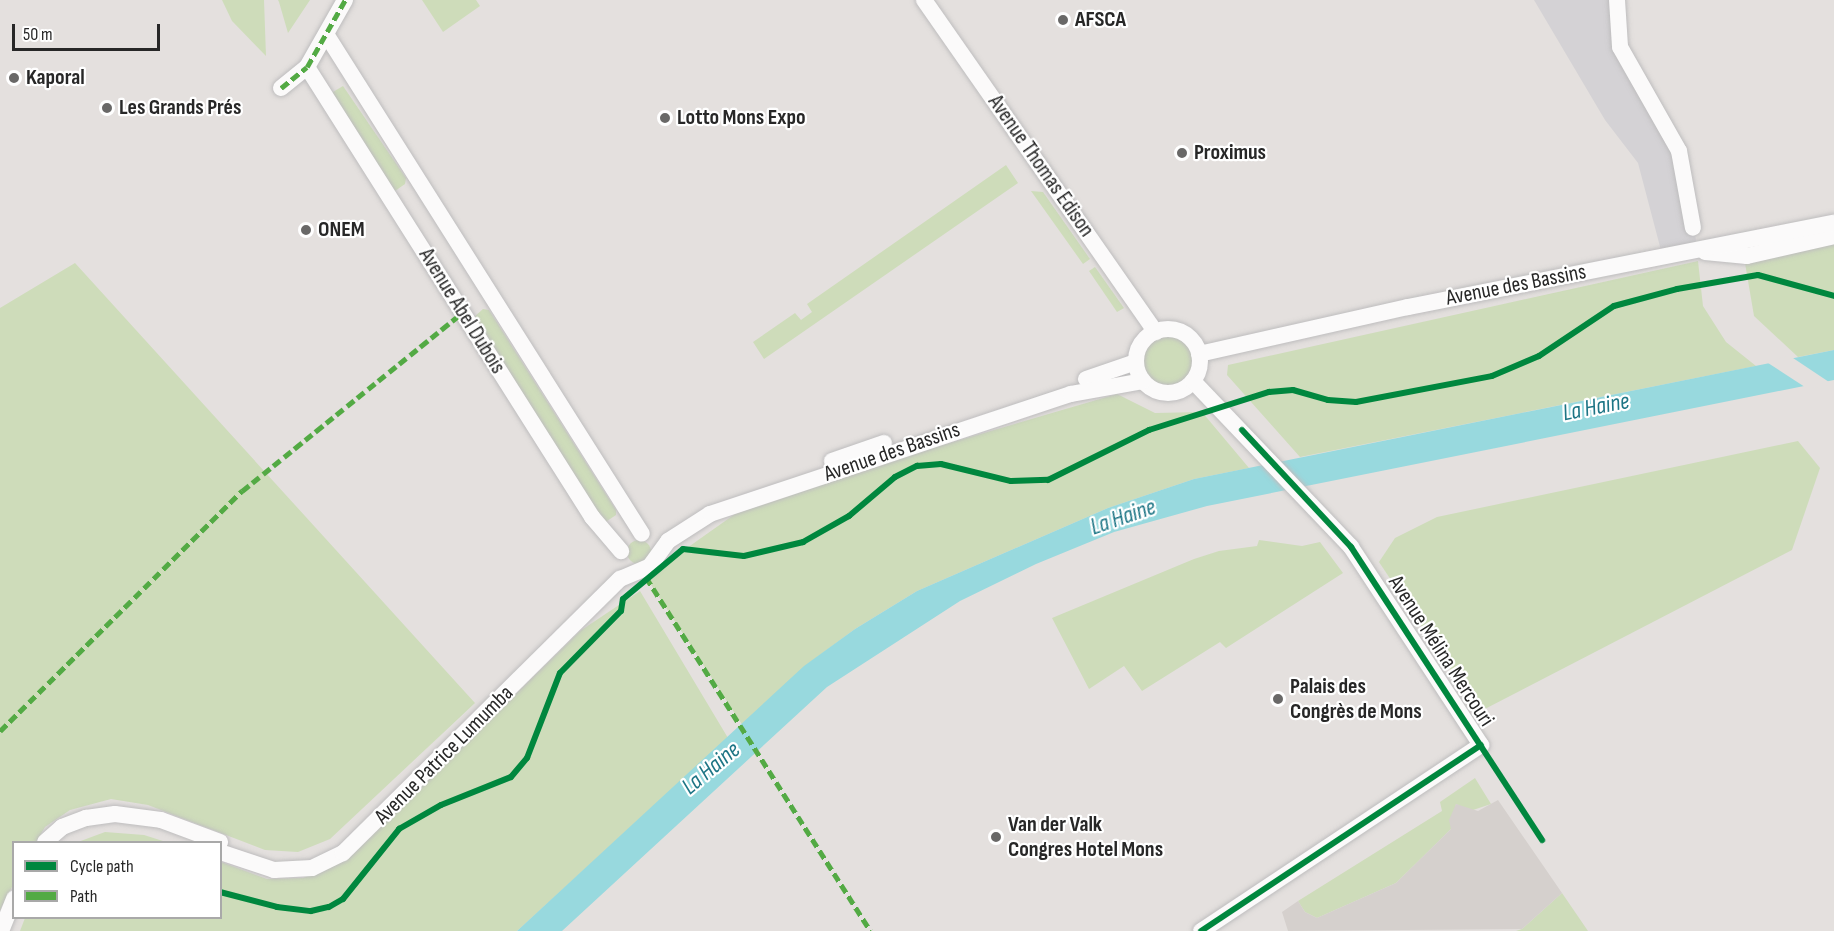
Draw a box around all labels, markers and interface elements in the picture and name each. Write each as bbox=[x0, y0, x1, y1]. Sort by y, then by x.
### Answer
place label: AFSCA bbox=[1075, 7, 1126, 33]
scale bar bbox=[15, 12, 164, 50]
marker: AFSCA bbox=[1056, 13, 1070, 27]
text: 50 m bbox=[23, 24, 53, 45]
place label: Kaporal bbox=[26, 65, 85, 91]
marker: Kaporal bbox=[7, 71, 21, 85]
street label: Avenue Thomas Edison bbox=[982, 90, 1100, 242]
place label: Les Grands Prés bbox=[119, 95, 241, 121]
marker: Les Grands Prés bbox=[100, 101, 114, 115]
place label: Lotto Mons Expo bbox=[677, 105, 806, 131]
marker: Lotto Mons Expo bbox=[658, 111, 672, 125]
place label: Proximus bbox=[1194, 140, 1266, 166]
marker: Proximus bbox=[1175, 146, 1189, 160]
place label: ONEM bbox=[318, 217, 365, 243]
marker: ONEM bbox=[299, 223, 313, 237]
street label: Avenue Abel Dubois bbox=[413, 243, 511, 379]
street label: Avenue des Bassins bbox=[1444, 258, 1588, 312]
water label: La Haine bbox=[1560, 386, 1632, 428]
street label: Avenue des Bassins bbox=[821, 416, 963, 488]
water label: La Haine bbox=[1086, 492, 1160, 542]
street label: Avenue Mélina Mercouri bbox=[1382, 571, 1500, 731]
place label: Palais des Congrès de Mons bbox=[1290, 673, 1422, 724]
street label: Avenue Patrice Lumumba bbox=[369, 680, 519, 830]
marker: Palais des Congrès de Mons bbox=[1271, 692, 1285, 706]
water label: La Haine bbox=[676, 735, 746, 801]
place label: Van der Valk Congres Hotel Mons bbox=[1008, 811, 1163, 862]
marker: Van der Valk Congres Hotel Mons bbox=[989, 830, 1003, 844]
legend bbox=[12, 841, 222, 919]
text: Cycle path bbox=[70, 856, 134, 877]
text: Path bbox=[70, 886, 98, 907]

